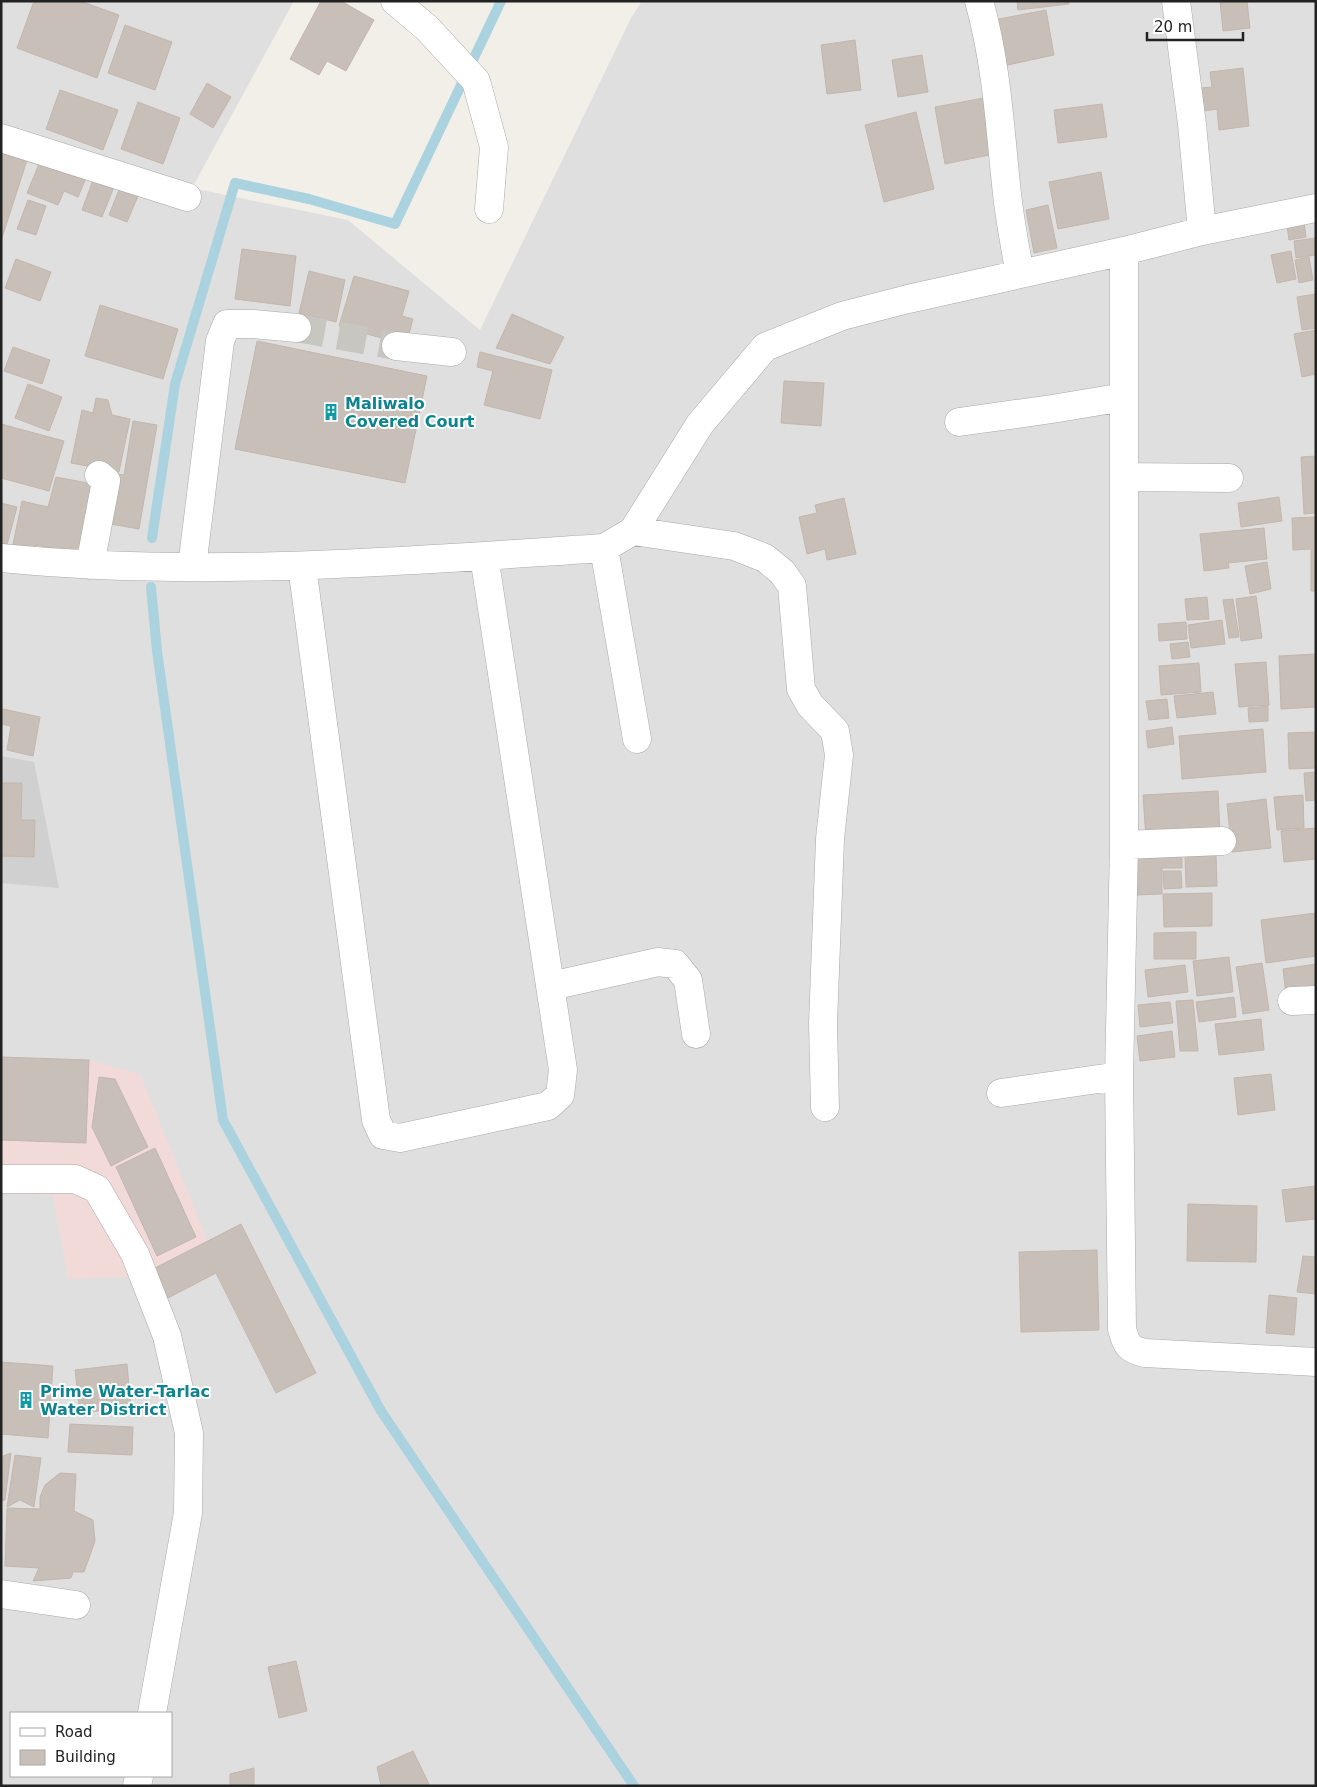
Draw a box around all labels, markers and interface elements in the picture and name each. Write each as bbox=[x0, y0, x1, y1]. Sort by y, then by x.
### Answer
scale bar bbox=[1147, 10, 1243, 42]
text: 20 m bbox=[1154, 18, 1192, 36]
place label: Maliwalo Covered Court bbox=[345, 394, 475, 431]
building icon: Maliwalo Covered Court bbox=[321, 402, 341, 422]
place label: Prime Water-Tarlac Water District bbox=[40, 1382, 210, 1419]
building icon: Prime Water-Tarlac Water District bbox=[16, 1390, 36, 1410]
legend bbox=[10, 1712, 172, 1777]
text: Road bbox=[55, 1723, 93, 1741]
text: Building bbox=[55, 1748, 116, 1766]

